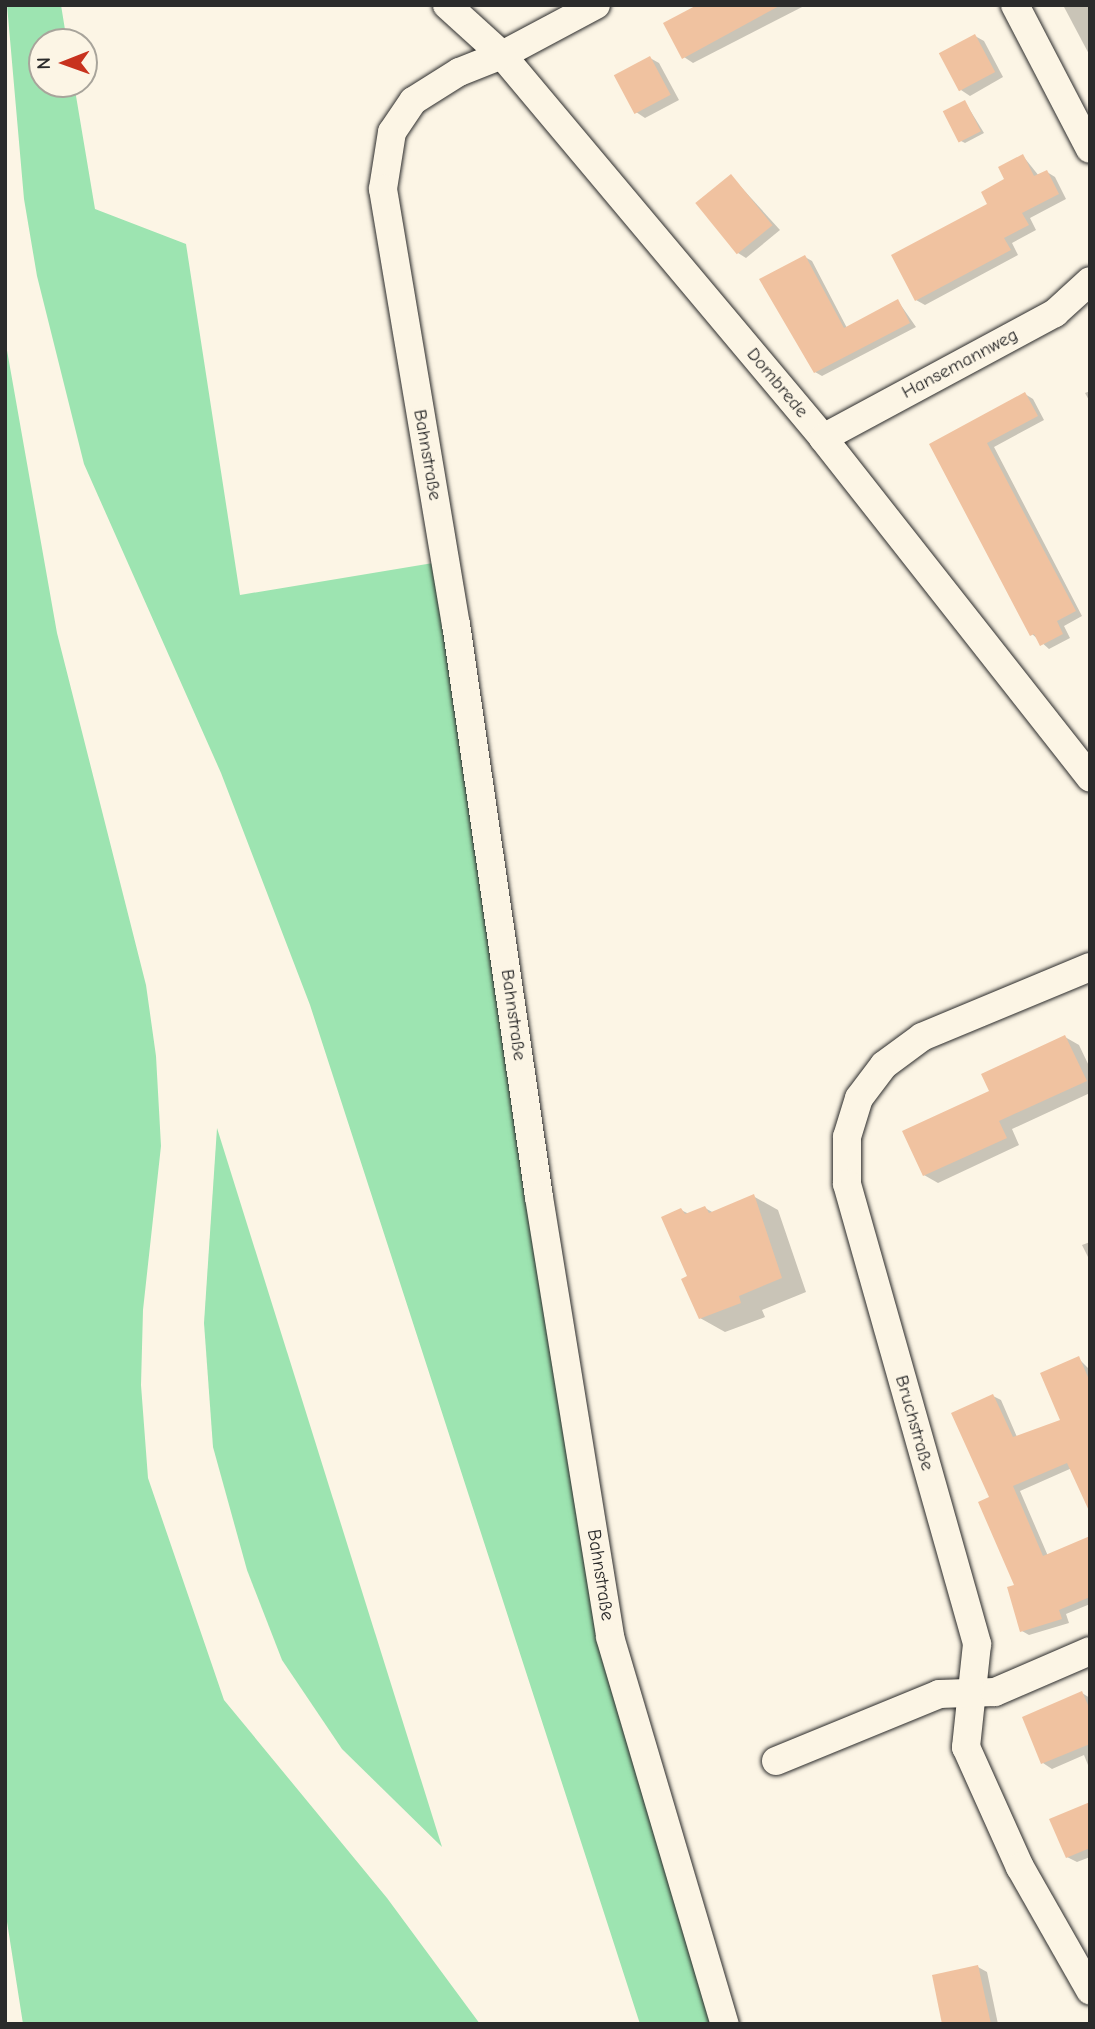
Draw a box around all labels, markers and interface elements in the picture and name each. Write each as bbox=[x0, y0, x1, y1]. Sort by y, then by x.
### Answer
north arrow bbox=[28, 28, 98, 98]
text: N bbox=[33, 57, 55, 70]
street label: Hansemannweg bbox=[898, 324, 1022, 404]
street label: Dombrede bbox=[741, 343, 813, 423]
street label: Bahnstraße bbox=[408, 408, 446, 502]
street label: Bahnstraße bbox=[495, 968, 531, 1062]
street label: Bruchstraße bbox=[890, 1373, 938, 1473]
street label: Bahnstraße bbox=[582, 1528, 618, 1622]

